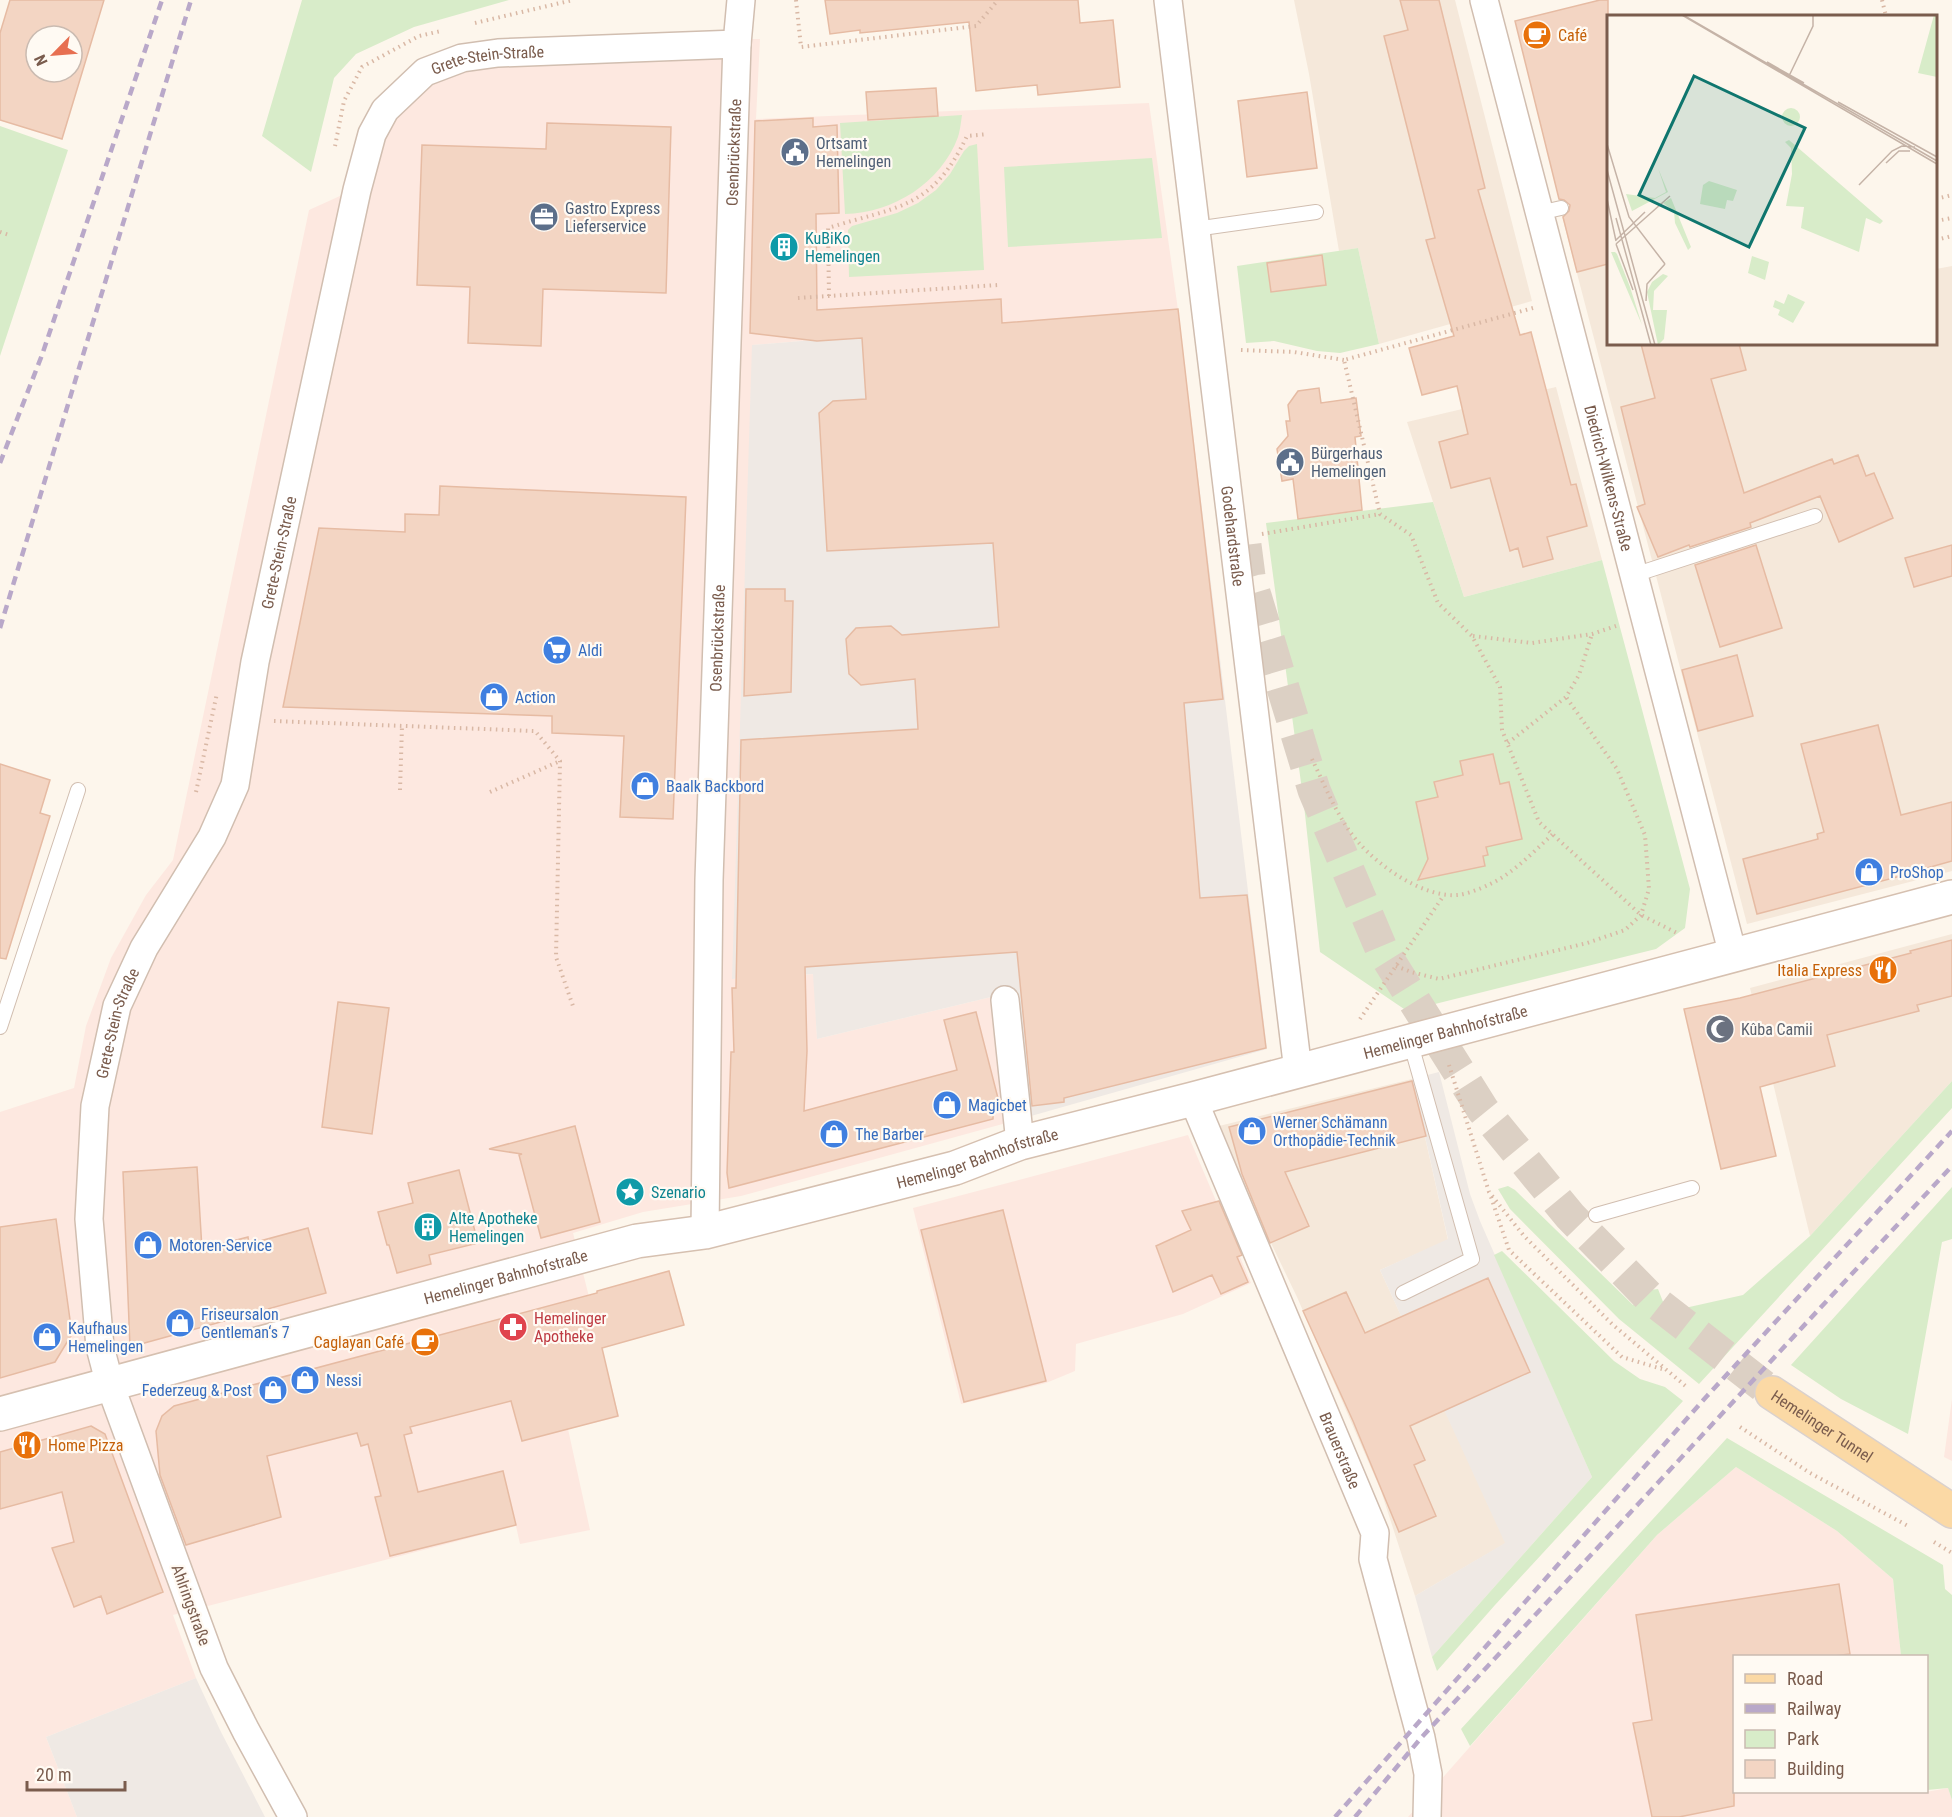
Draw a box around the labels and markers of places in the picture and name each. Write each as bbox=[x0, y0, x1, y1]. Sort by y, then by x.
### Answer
cafe icon: Café bbox=[1521, 19, 1553, 51]
place label: Café bbox=[1558, 26, 1587, 45]
place label: Ortsamt Hemelingen bbox=[816, 134, 891, 171]
public building icon: Ortsamt Hemelingen bbox=[779, 136, 811, 168]
place label: Gastro Express Lieferservice bbox=[565, 199, 660, 236]
office icon: Gastro Express Lieferservice bbox=[528, 201, 560, 233]
place label: KuBiKo Hemelingen bbox=[805, 229, 880, 266]
building icon: KuBiKo Hemelingen bbox=[768, 231, 800, 263]
place label: Bürgerhaus Hemelingen bbox=[1311, 444, 1386, 481]
public building icon: Bürgerhaus Hemelingen bbox=[1274, 446, 1306, 478]
supermarket icon: Aldi bbox=[541, 634, 573, 666]
place label: Aldi bbox=[578, 641, 603, 660]
shop icon: Action bbox=[478, 681, 510, 713]
place label: Action bbox=[515, 688, 556, 707]
shop icon: Baalk Backbord bbox=[629, 770, 661, 802]
place label: Baalk Backbord bbox=[666, 777, 764, 796]
shop icon: ProShop bbox=[1853, 856, 1885, 888]
place label: ProShop bbox=[1890, 863, 1944, 882]
restaurant icon: Italia Express bbox=[1867, 954, 1899, 986]
place label: Italia Express bbox=[1777, 961, 1862, 980]
mosque icon: Kûba Camii bbox=[1704, 1013, 1736, 1045]
place label: Kûba Camii bbox=[1741, 1020, 1813, 1039]
shop icon: Magicbet bbox=[931, 1089, 963, 1121]
place label: Magicbet bbox=[968, 1096, 1027, 1115]
place label: Werner Schämann Orthopädie-Technik bbox=[1273, 1113, 1397, 1150]
shop icon: Werner Schämann Orthopädie-Technik bbox=[1236, 1115, 1268, 1147]
shop icon: The Barber bbox=[818, 1118, 850, 1150]
place label: The Barber bbox=[855, 1125, 924, 1144]
place icon: Szenario bbox=[614, 1176, 646, 1208]
place label: Szenario bbox=[651, 1183, 706, 1202]
place label: Alte Apotheke Hemelingen bbox=[449, 1209, 537, 1246]
building icon: Alte Apotheke Hemelingen bbox=[412, 1211, 444, 1243]
shop icon: Motoren-Service bbox=[132, 1229, 164, 1261]
place label: Motoren-Service bbox=[169, 1236, 272, 1255]
place label: Friseursalon Gentleman‘s 7 bbox=[201, 1305, 290, 1342]
shop icon: Friseursalon Gentleman‘s 7 bbox=[164, 1307, 196, 1339]
place label: Hemelinger Apotheke bbox=[534, 1309, 606, 1346]
pharmacy icon: Hemelinger Apotheke bbox=[497, 1311, 529, 1343]
place label: Kaufhaus Hemelingen bbox=[68, 1319, 143, 1356]
shop icon: Kaufhaus Hemelingen bbox=[31, 1321, 63, 1353]
cafe icon: Caglayan Café bbox=[409, 1326, 441, 1358]
place label: Caglayan Café bbox=[313, 1333, 404, 1352]
shop icon: Nessi bbox=[289, 1364, 321, 1396]
place label: Nessi bbox=[326, 1371, 362, 1390]
shop icon: Federzeug & Post bbox=[257, 1374, 289, 1406]
place label: Federzeug & Post bbox=[142, 1381, 252, 1400]
restaurant icon: Home Pizza bbox=[11, 1429, 43, 1461]
place label: Home Pizza bbox=[48, 1436, 123, 1455]

